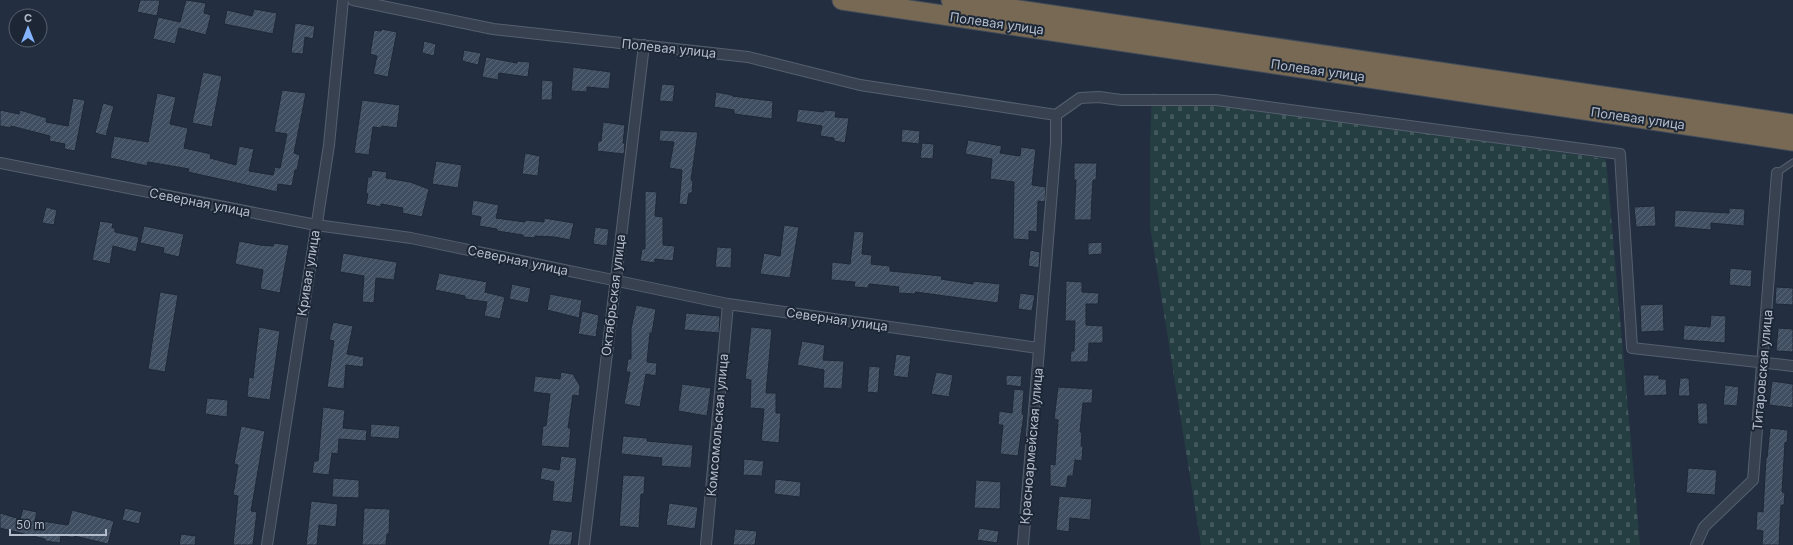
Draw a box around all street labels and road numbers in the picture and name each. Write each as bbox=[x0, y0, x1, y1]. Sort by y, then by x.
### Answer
street label: Полевая улица bbox=[949, 8, 1045, 38]
street label: Полевая улица bbox=[621, 35, 717, 61]
street label: Полевая улица bbox=[1270, 55, 1366, 85]
street label: Полевая улица bbox=[1590, 103, 1686, 133]
street label: Северная улица bbox=[148, 184, 252, 220]
street label: Кривая улица bbox=[293, 229, 323, 317]
street label: Октябрьская улица bbox=[598, 233, 628, 357]
street label: Северная улица bbox=[466, 241, 570, 279]
street label: Северная улица bbox=[785, 304, 889, 334]
street label: Титаровская улица bbox=[1749, 309, 1775, 431]
street label: Комсомольская улица bbox=[703, 353, 731, 497]
street label: Красноармейская улица bbox=[1016, 367, 1046, 525]

